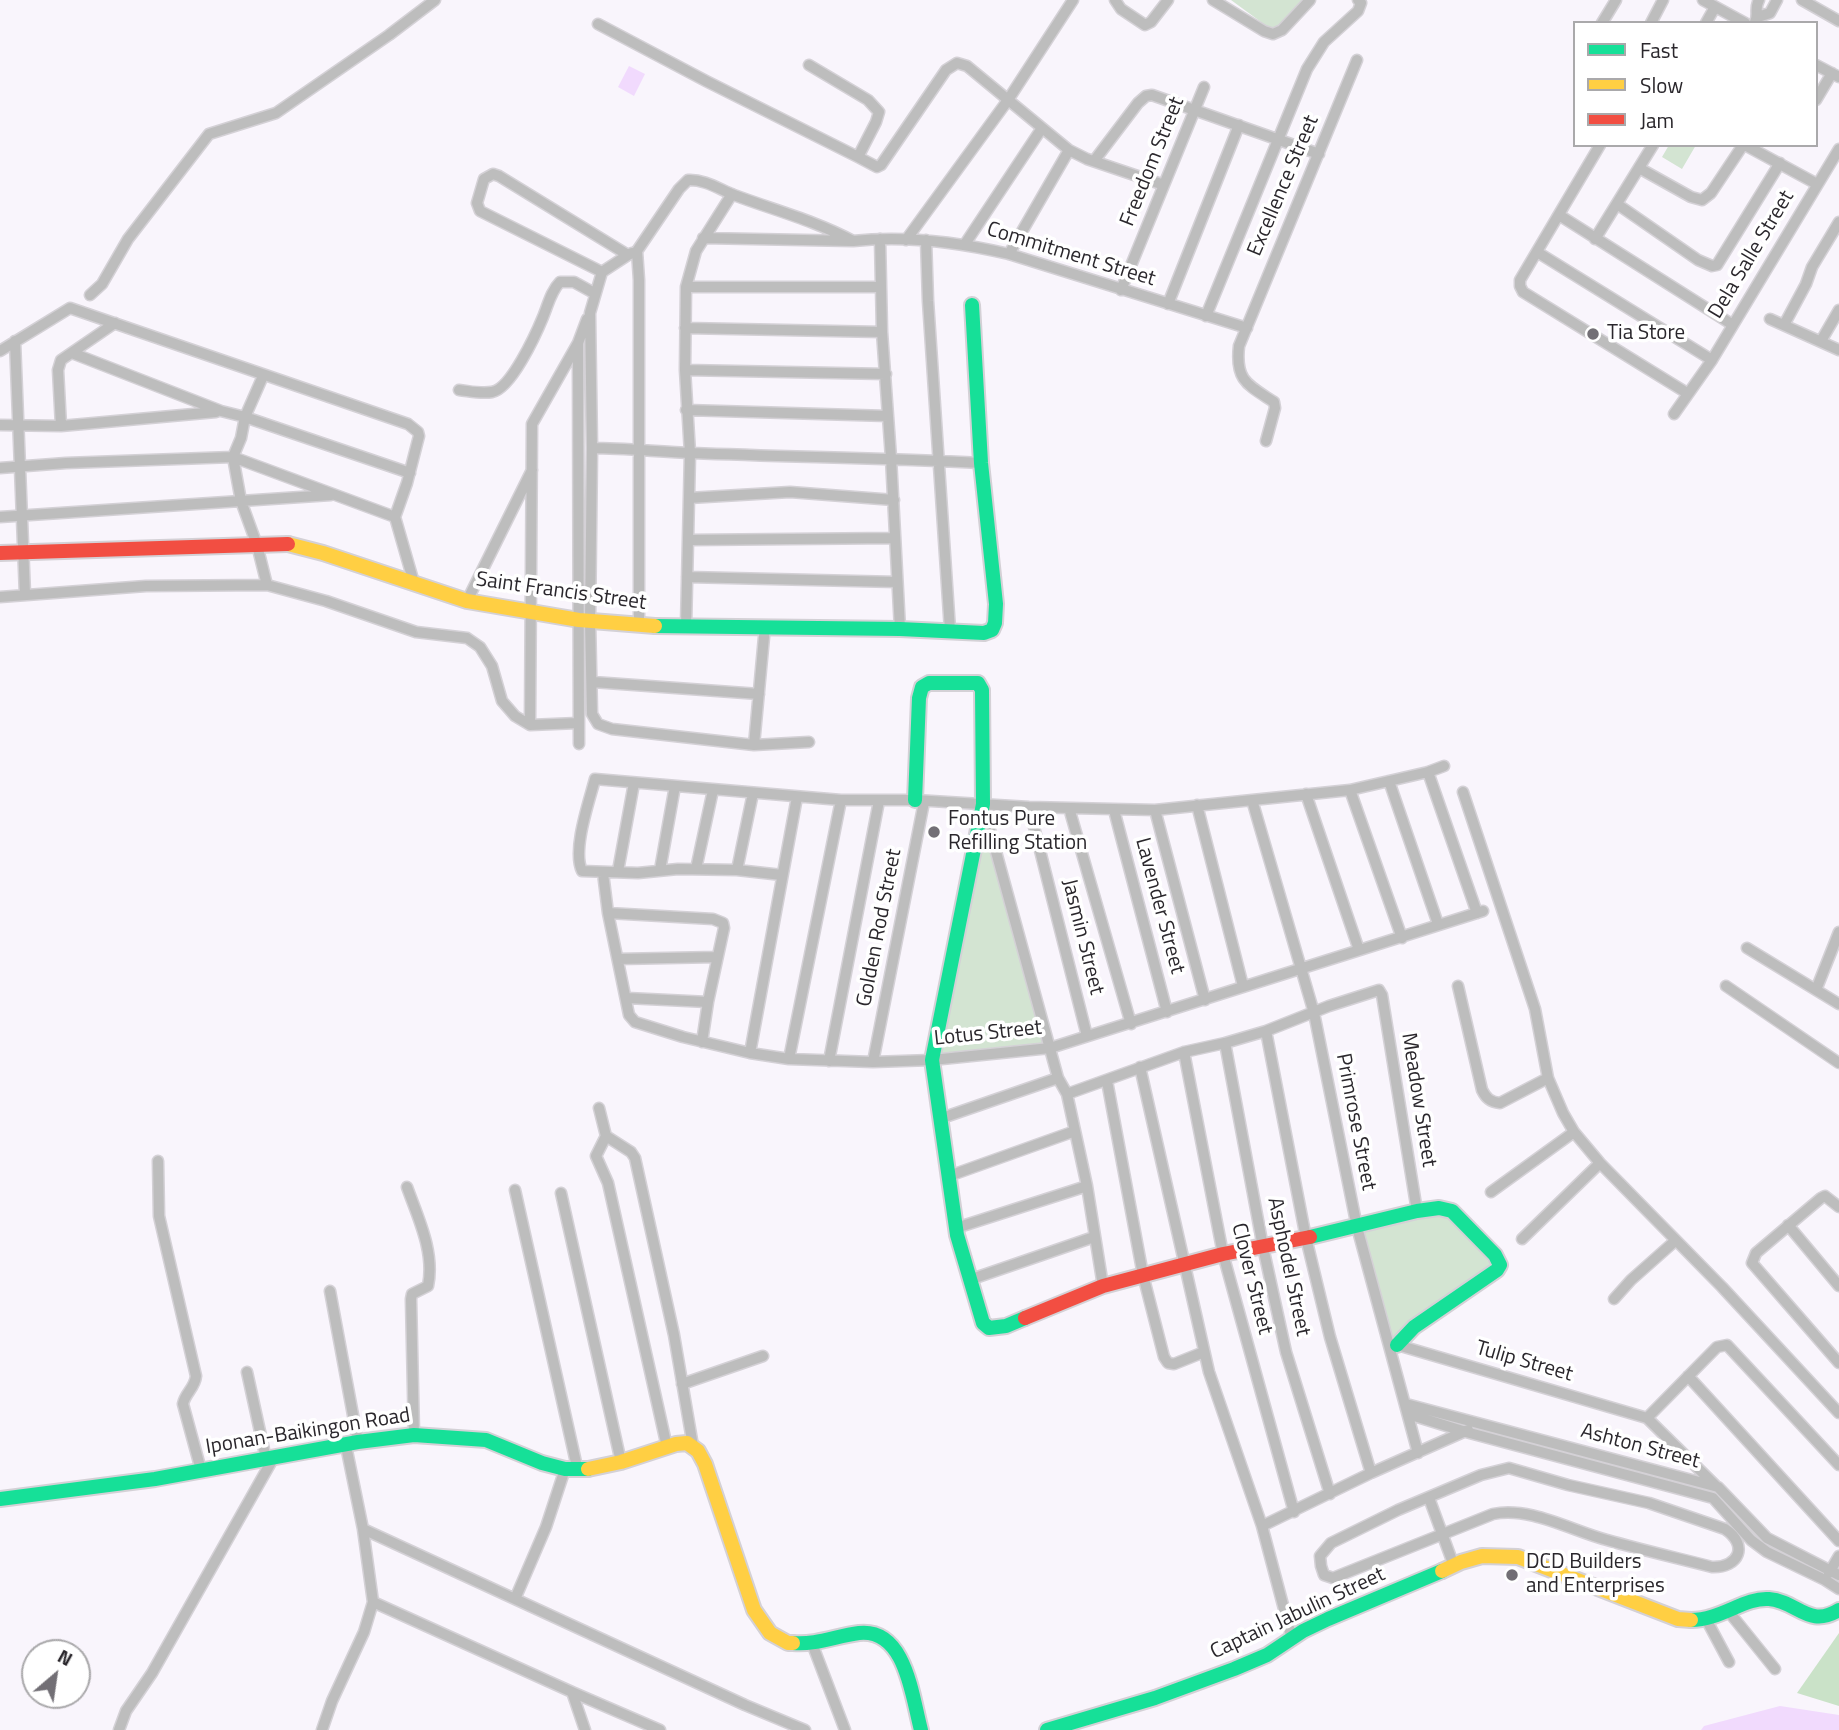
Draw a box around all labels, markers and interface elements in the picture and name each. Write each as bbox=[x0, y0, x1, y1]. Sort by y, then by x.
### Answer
legend bbox=[1573, 21, 1818, 147]
text: Fast bbox=[1640, 34, 1678, 66]
text: Slow bbox=[1640, 69, 1683, 101]
street label: Freedom Street bbox=[1116, 94, 1190, 230]
text: Jam bbox=[1640, 104, 1674, 136]
street label: Excellence Street bbox=[1243, 112, 1325, 260]
street label: Dela Salle Street bbox=[1704, 186, 1800, 324]
street label: Commitment Street bbox=[984, 217, 1158, 293]
place label: Tia Store bbox=[1607, 321, 1685, 347]
marker: Tia Store bbox=[1585, 326, 1601, 342]
street label: Saint Francis Street bbox=[474, 568, 648, 616]
place label: Fontus Pure Refilling Station bbox=[948, 807, 1087, 857]
marker: Fontus Pure Refilling Station bbox=[926, 824, 942, 840]
street label: Lavender Street bbox=[1129, 835, 1189, 977]
street label: Golden Rod Street bbox=[852, 847, 908, 1009]
street label: Jasmin Street bbox=[1055, 876, 1109, 998]
street label: Lotus Street bbox=[933, 1016, 1043, 1052]
street label: Meadow Street bbox=[1395, 1031, 1441, 1169]
street label: Primrose Street bbox=[1329, 1051, 1381, 1193]
street label: Asphodel Street bbox=[1261, 1195, 1315, 1339]
street label: Clover Street bbox=[1225, 1221, 1277, 1337]
street label: Tulip Street bbox=[1473, 1336, 1575, 1388]
street label: Iponan-Baikingon Road bbox=[204, 1403, 412, 1461]
street label: Ashton Street bbox=[1578, 1419, 1702, 1475]
place label: DCD Builders and Enterprises bbox=[1526, 1550, 1665, 1600]
street label: Captain Jabulin Street bbox=[1207, 1563, 1389, 1665]
marker: DCD Builders and Enterprises bbox=[1504, 1567, 1520, 1583]
north arrow bbox=[21, 1639, 91, 1709]
text: N bbox=[53, 1641, 78, 1673]

